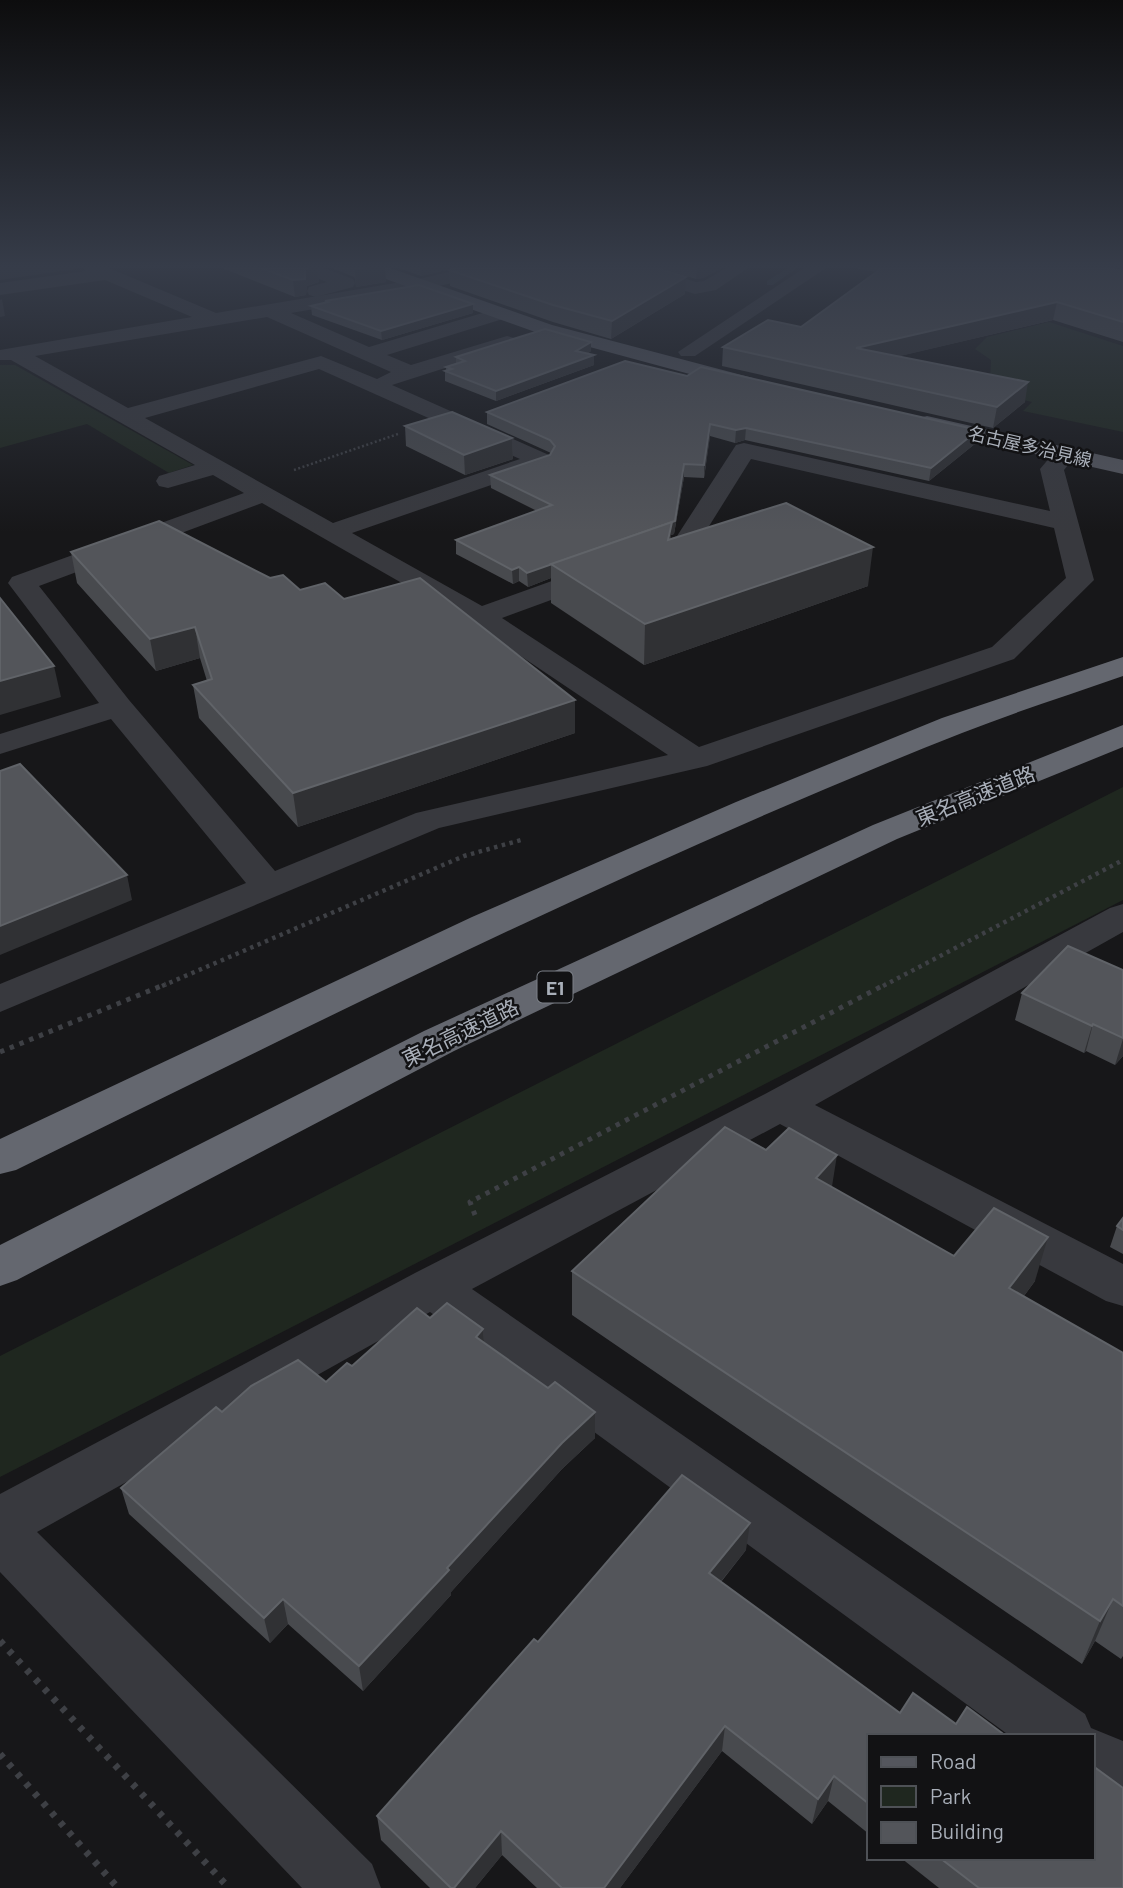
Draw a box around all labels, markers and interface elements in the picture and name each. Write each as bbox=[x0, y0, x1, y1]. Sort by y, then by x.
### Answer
street label: 名古屋多治見線 bbox=[966, 421, 1094, 471]
street label: 東名高速道路 bbox=[912, 760, 1038, 830]
road number: E1 bbox=[538, 972, 572, 1002]
street label: 東名高速道路 bbox=[398, 993, 522, 1071]
legend bbox=[867, 1734, 1095, 1860]
text: Road bbox=[930, 1748, 976, 1773]
text: Park bbox=[930, 1783, 971, 1808]
text: Building bbox=[930, 1818, 1004, 1843]

